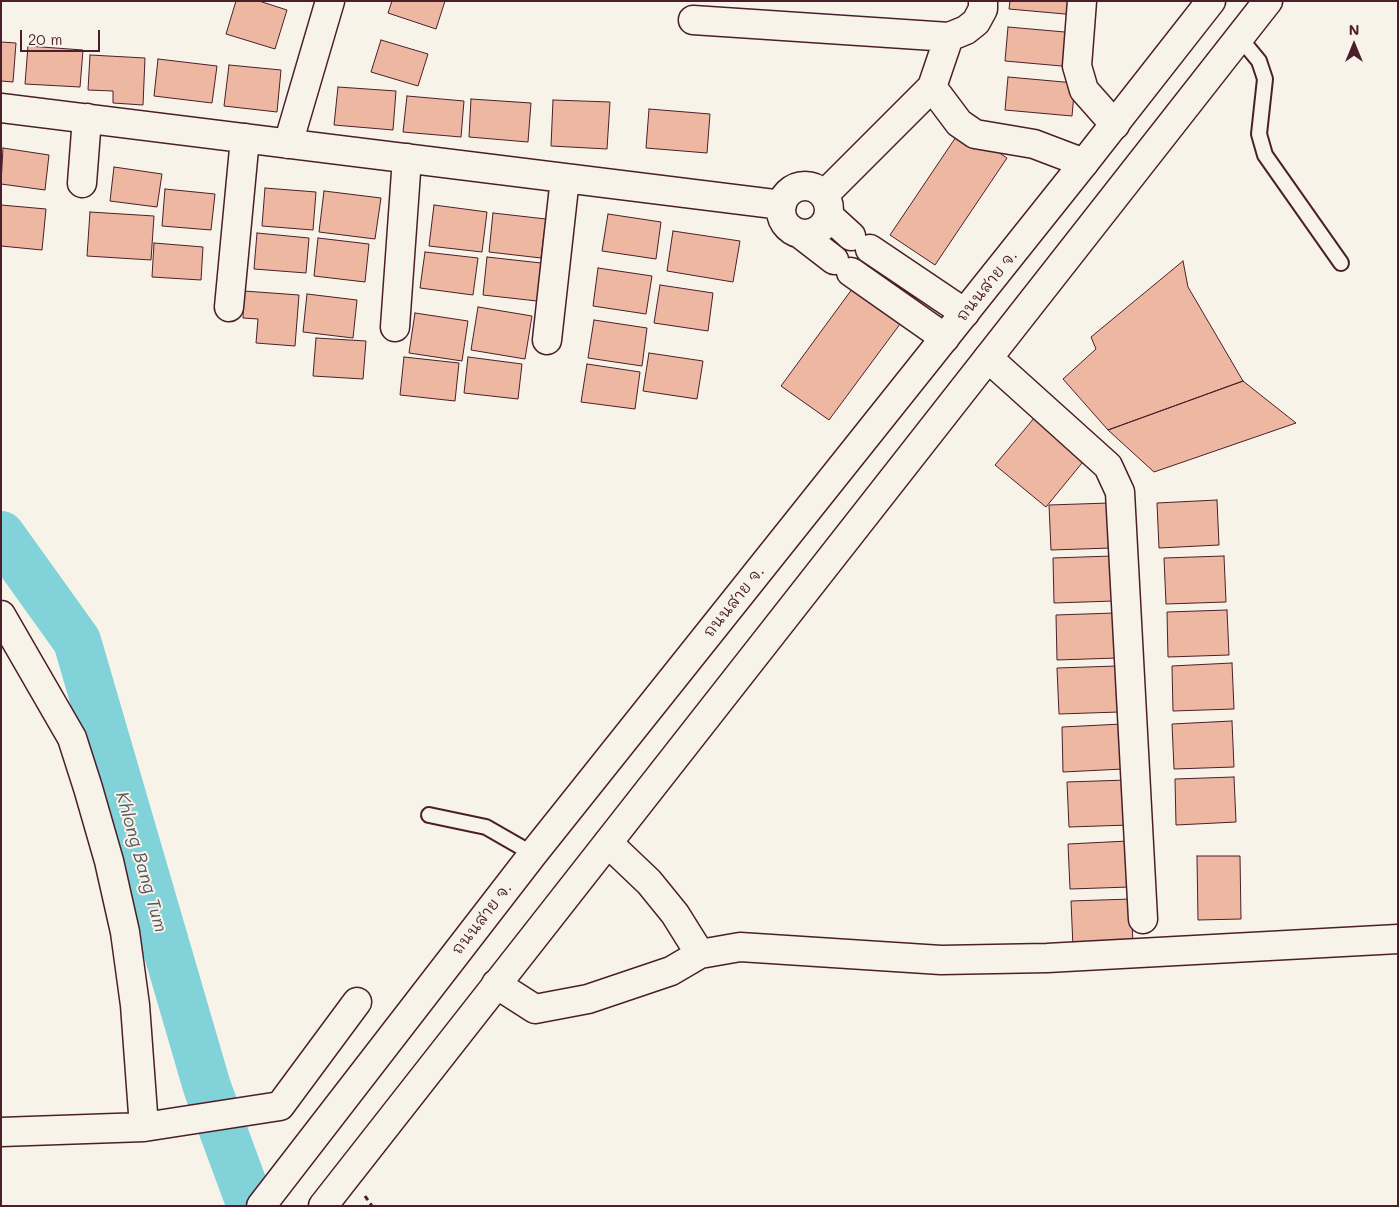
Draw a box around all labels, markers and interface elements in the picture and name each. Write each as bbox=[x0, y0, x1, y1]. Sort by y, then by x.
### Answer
scale bar bbox=[22, 20, 102, 52]
north arrow bbox=[1329, 20, 1379, 70]
text: N bbox=[1349, 20, 1359, 39]
text: 20 m bbox=[28, 29, 62, 49]
street label: ถนนสาย จ. bbox=[952, 246, 1022, 326]
street label: ถนนสาย จ. bbox=[699, 562, 769, 642]
water label: Khlong Bang Tum bbox=[111, 789, 171, 935]
street label: ถนนสาย จ. bbox=[448, 879, 516, 959]

